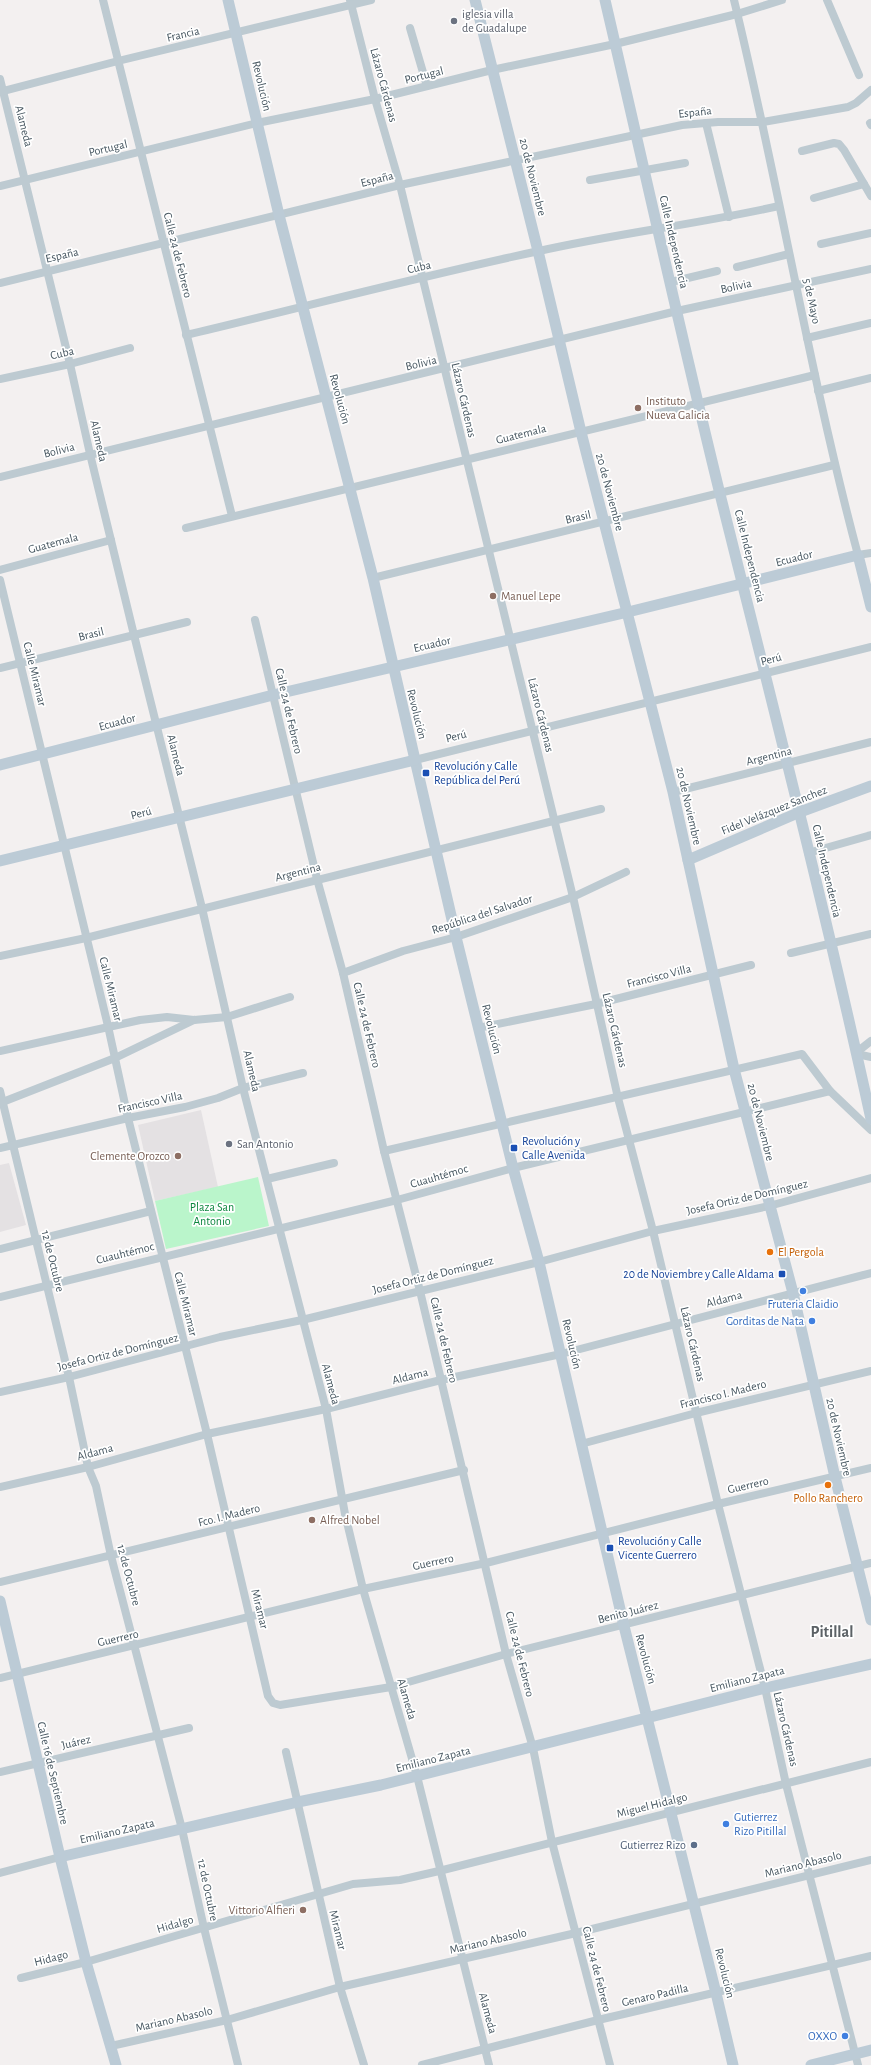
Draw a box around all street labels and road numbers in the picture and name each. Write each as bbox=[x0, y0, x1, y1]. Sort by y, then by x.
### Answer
street label: Francia bbox=[165, 24, 201, 44]
street label: Lázaro Cárdenas bbox=[368, 47, 400, 123]
street label: Revolución bbox=[250, 60, 274, 112]
street label: Portugal bbox=[403, 64, 445, 86]
street label: Alameda bbox=[13, 104, 35, 148]
street label: España bbox=[678, 104, 713, 120]
street label: 20 de Noviembre bbox=[518, 137, 548, 217]
street label: Portugal bbox=[87, 138, 129, 158]
street label: España bbox=[359, 169, 395, 189]
street label: Calle Independencia bbox=[657, 194, 691, 290]
street label: Calle 24 de Febrero bbox=[162, 211, 194, 299]
street label: España bbox=[44, 245, 80, 265]
street label: Cuba bbox=[406, 258, 432, 276]
street label: Bolivia bbox=[719, 277, 753, 295]
street label: 5 de Mayo bbox=[800, 277, 823, 325]
street label: Cuba bbox=[49, 344, 75, 362]
street label: Bolivia bbox=[404, 353, 438, 372]
street label: Lázaro Cárdenas bbox=[450, 362, 478, 438]
street label: Revolución bbox=[328, 373, 352, 425]
street label: Alameda bbox=[88, 419, 110, 463]
street label: Guatemala bbox=[495, 422, 548, 446]
street label: Bolivia bbox=[42, 440, 76, 460]
street label: 20 de Noviembre bbox=[594, 452, 626, 532]
street label: Brasil bbox=[564, 508, 592, 526]
street label: Calle Independencia bbox=[733, 508, 767, 604]
street label: Guatemala bbox=[27, 530, 80, 555]
street label: Ecuador bbox=[774, 548, 814, 568]
street label: Brasil bbox=[77, 625, 105, 643]
street label: Ecuador bbox=[412, 634, 452, 654]
street label: Calle Miramar bbox=[21, 641, 49, 707]
street label: Perú bbox=[759, 651, 783, 667]
street label: Calle 24 de Febrero bbox=[273, 667, 305, 755]
street label: Lázaro Cárdenas bbox=[526, 677, 556, 753]
street label: Revolución bbox=[405, 688, 429, 740]
street label: Ecuador bbox=[97, 711, 137, 733]
street label: Perú bbox=[444, 728, 468, 744]
street label: Alameda bbox=[165, 733, 187, 777]
street label: Argentina bbox=[745, 744, 794, 767]
street label: 20 de Noviembre bbox=[674, 766, 704, 846]
street label: Fidel Velázquez Sanchez bbox=[719, 783, 829, 837]
street label: Perú bbox=[129, 805, 153, 821]
street label: Calle Independencia bbox=[810, 823, 844, 919]
street label: Argentina bbox=[274, 860, 323, 883]
street label: República del Salvador bbox=[430, 892, 534, 936]
street label: Calle Miramar bbox=[97, 956, 125, 1022]
street label: Francisco Villa bbox=[626, 962, 693, 990]
street label: Calle 24 de Febrero bbox=[351, 981, 383, 1069]
street label: Lázaro Cárdenas bbox=[601, 992, 629, 1068]
street label: Revolución bbox=[480, 1003, 504, 1055]
street label: Alameda bbox=[241, 1049, 263, 1093]
street label: 20 de Noviembre bbox=[746, 1082, 776, 1162]
street label: Francisco Villa bbox=[117, 1089, 184, 1115]
street label: Cuauhtémoc bbox=[409, 1162, 470, 1190]
street label: Josefa Ortiz de Domínguez bbox=[685, 1177, 809, 1217]
street label: 12 de Octubre bbox=[40, 1229, 66, 1293]
street label: Cuauhtémoc bbox=[95, 1240, 156, 1266]
street label: Josefa Ortiz de Domínguez bbox=[371, 1254, 495, 1296]
street label: Calle Miramar bbox=[172, 1271, 200, 1337]
street label: Aldama bbox=[705, 1288, 744, 1310]
street label: Calle 24 de Febrero bbox=[428, 1296, 460, 1384]
street label: Lázaro Cárdenas bbox=[679, 1306, 707, 1382]
street label: Revolución bbox=[560, 1318, 584, 1370]
street label: Josefa Ortiz de Domínguez bbox=[56, 1331, 180, 1373]
street label: Alameda bbox=[320, 1362, 342, 1406]
street label: Aldama bbox=[391, 1366, 430, 1386]
street label: Francisco I. Madero bbox=[679, 1377, 768, 1411]
street label: 20 de Noviembre bbox=[824, 1397, 854, 1477]
street label: Aldama bbox=[76, 1441, 115, 1463]
street label: Guerrero bbox=[726, 1474, 770, 1496]
street label: Fco. I. Madero bbox=[197, 1501, 261, 1528]
street label: 12 de Octubre bbox=[115, 1543, 143, 1607]
street label: Guerrero bbox=[411, 1552, 455, 1572]
street label: Miramar bbox=[249, 1588, 271, 1630]
street label: Benito Juárez bbox=[596, 1599, 660, 1625]
street label: Calle 24 de Febrero bbox=[504, 1610, 536, 1698]
street label: Guerrero bbox=[96, 1627, 140, 1649]
street label: Revolución bbox=[634, 1633, 658, 1685]
street label: Emiliano Zapata bbox=[708, 1664, 786, 1694]
street label: Alameda bbox=[395, 1677, 419, 1721]
street label: Lázaro Cárdenas bbox=[772, 1691, 800, 1767]
street label: Calle 16 de Septiembre bbox=[35, 1720, 71, 1826]
street label: Juárez bbox=[60, 1733, 92, 1751]
street label: Emiliano Zapata bbox=[394, 1744, 472, 1774]
street label: Miguel Hidalgo bbox=[615, 1790, 689, 1820]
street label: Emiliano Zapata bbox=[78, 1816, 156, 1845]
street label: Mariano Abasolo bbox=[763, 1849, 843, 1879]
street label: 12 de Octubre bbox=[196, 1858, 220, 1922]
street label: Miramar bbox=[327, 1909, 349, 1951]
street label: Hidalgo bbox=[155, 1913, 195, 1935]
street label: Calle 24 de Febrero bbox=[581, 1925, 613, 2013]
street label: Mariano Abasolo bbox=[448, 1926, 528, 1956]
street label: Revolución bbox=[713, 1947, 737, 1999]
street label: Hidago bbox=[33, 1948, 69, 1968]
street label: Genaro Padilla bbox=[621, 1981, 690, 2008]
street label: Alameda bbox=[477, 1991, 499, 2035]
street label: Mariano Abasolo bbox=[134, 2004, 214, 2034]

